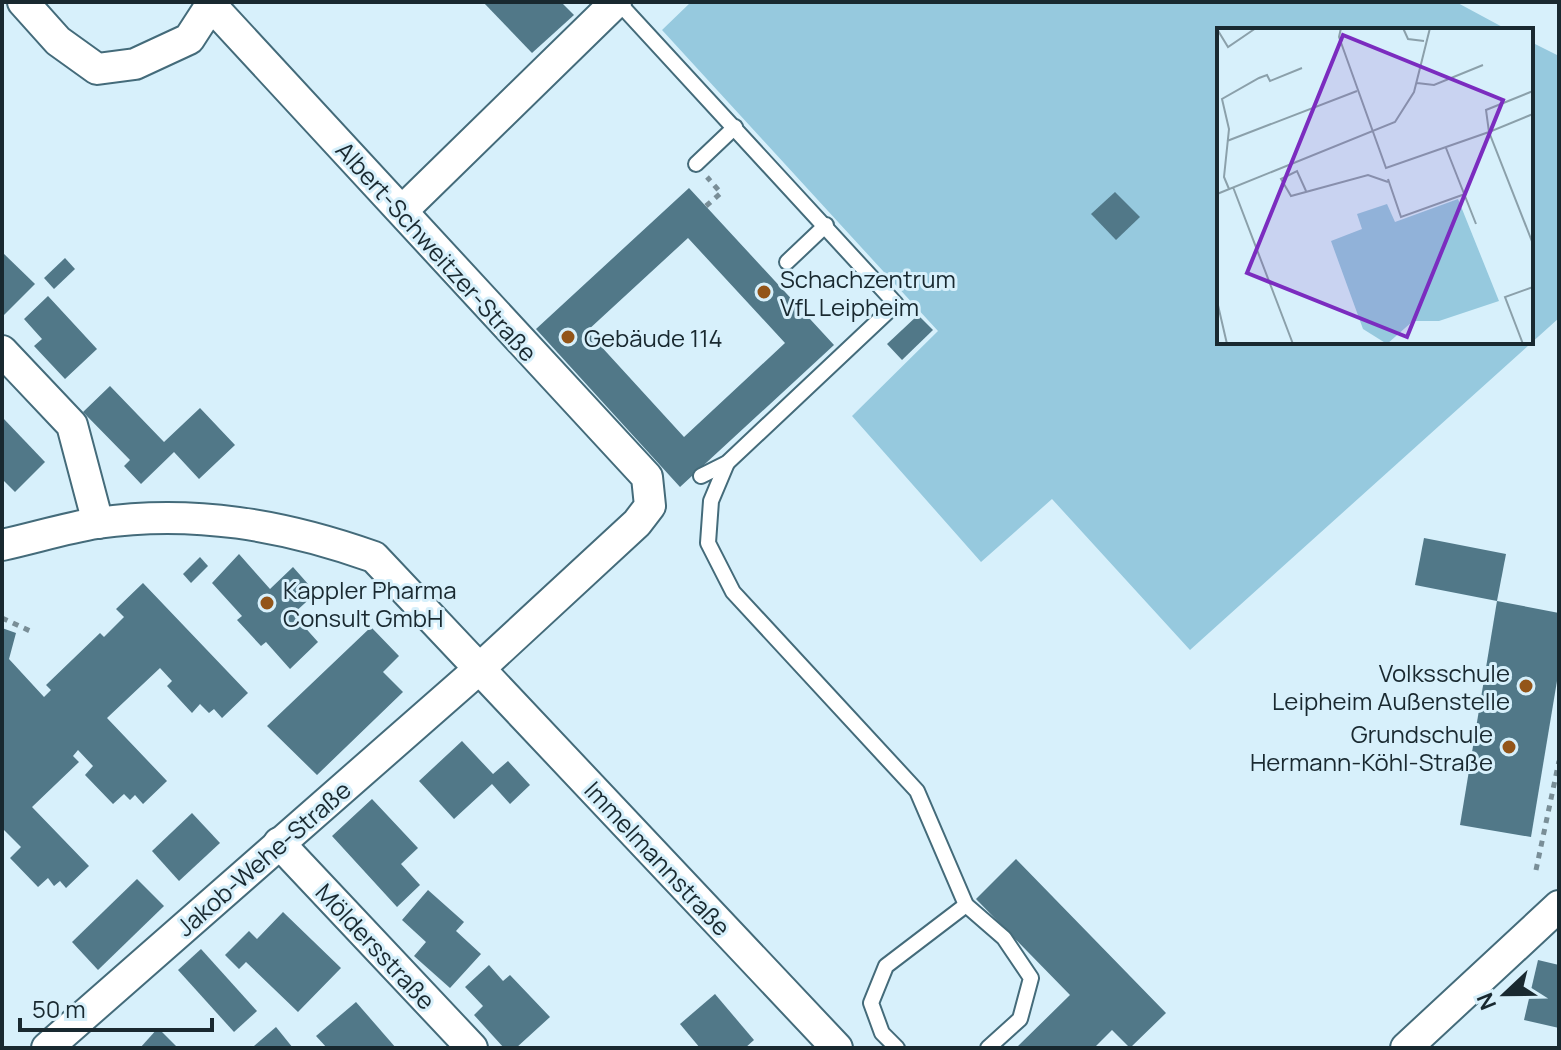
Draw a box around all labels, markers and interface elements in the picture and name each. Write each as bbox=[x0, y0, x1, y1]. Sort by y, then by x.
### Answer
inset map bbox=[1217, 28, 1533, 344]
street label: Albert-Schweitzer-Straße bbox=[329, 134, 545, 368]
place label: Schachzentrum VfL Leipheim bbox=[780, 262, 956, 323]
marker: Schachzentrum VfL Leipheim bbox=[755, 283, 773, 301]
place label: Gebäude 114 bbox=[584, 321, 723, 354]
marker: Gebäude 114 bbox=[559, 328, 577, 346]
place label: Kappler Pharma Consult GmbH bbox=[283, 573, 457, 634]
marker: Kappler Pharma Consult GmbH bbox=[258, 594, 276, 612]
place label: Volksschule Leipheim Außenstelle bbox=[1272, 656, 1510, 717]
marker: Volksschule Leipheim Außenstelle bbox=[1517, 677, 1535, 695]
place label: Grundschule Hermann-Köhl-Straße bbox=[1250, 717, 1493, 778]
marker: Grundschule Hermann-Köhl-Straße bbox=[1500, 738, 1518, 756]
street label: Jakob-Wehe-Straße bbox=[169, 773, 357, 943]
street label: Immelmannstraße bbox=[578, 774, 738, 942]
street label: Möldersstraße bbox=[309, 876, 443, 1016]
north arrow bbox=[1465, 954, 1545, 1034]
scale bar bbox=[20, 982, 212, 1032]
text: N bbox=[1470, 989, 1503, 1014]
text: 50 m bbox=[32, 992, 86, 1025]

